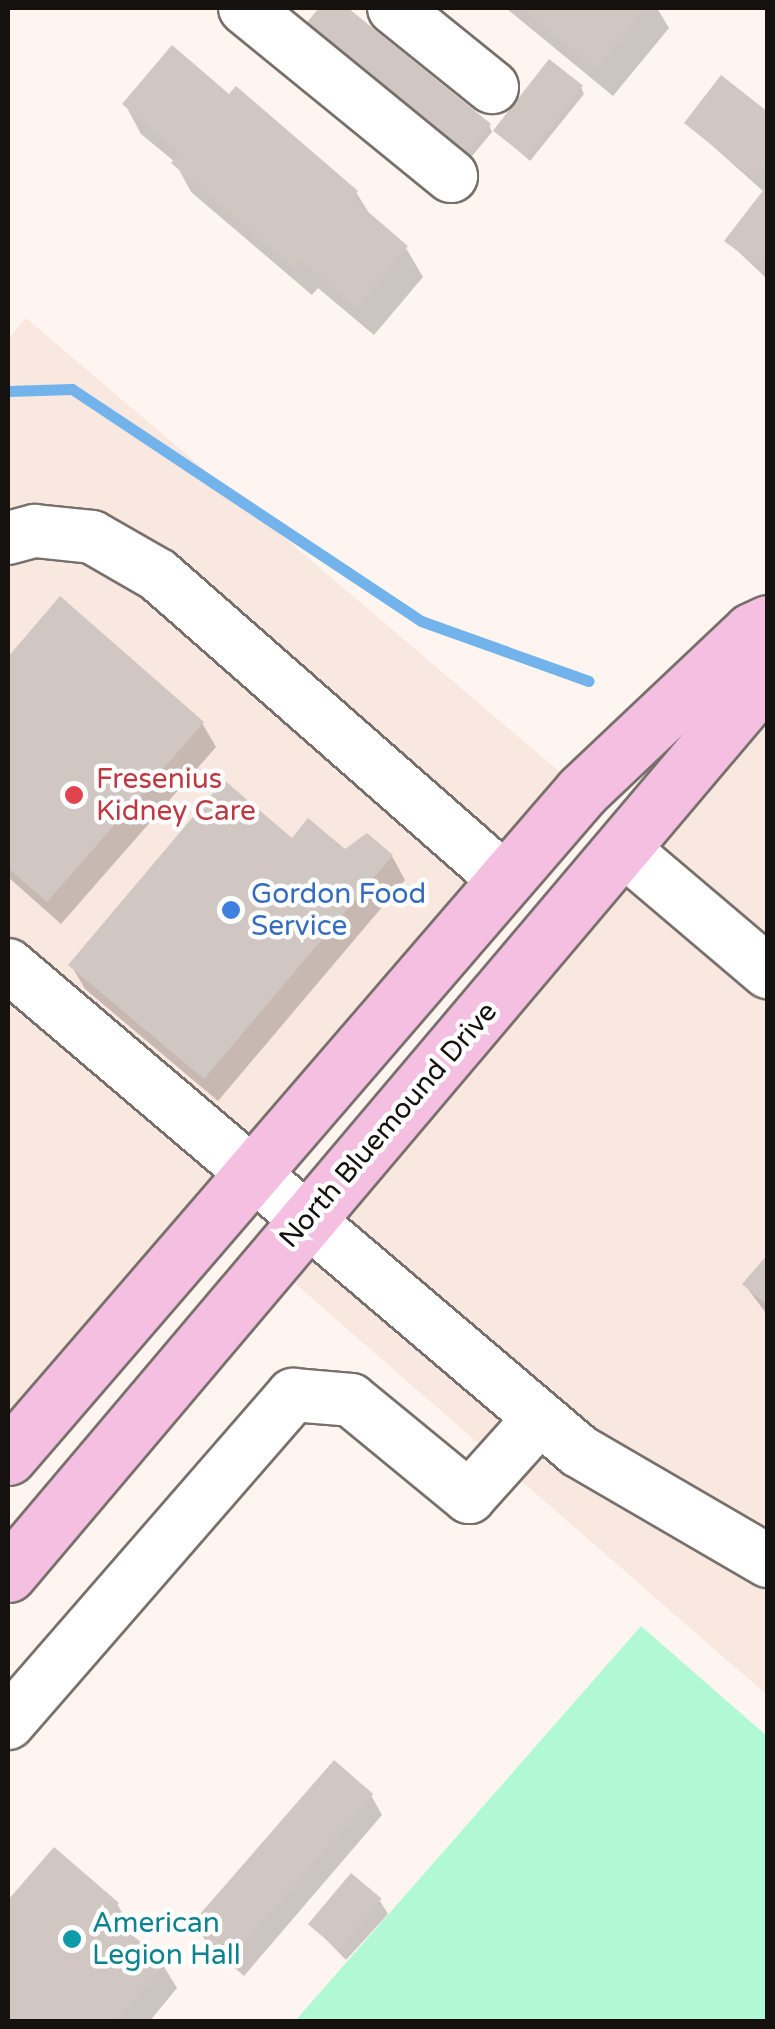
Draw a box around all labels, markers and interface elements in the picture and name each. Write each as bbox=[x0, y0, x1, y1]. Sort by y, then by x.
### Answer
place label: Fresenius Kidney Care bbox=[96, 762, 256, 828]
marker: Fresenius Kidney Care bbox=[61, 782, 87, 808]
place label: Gordon Food Service bbox=[251, 877, 426, 943]
marker: Gordon Food Service bbox=[220, 899, 242, 921]
street label: North Bluemound Drive bbox=[272, 995, 504, 1255]
place label: American Legion Hall bbox=[92, 1906, 241, 1972]
marker: American Legion Hall bbox=[61, 1928, 83, 1950]

